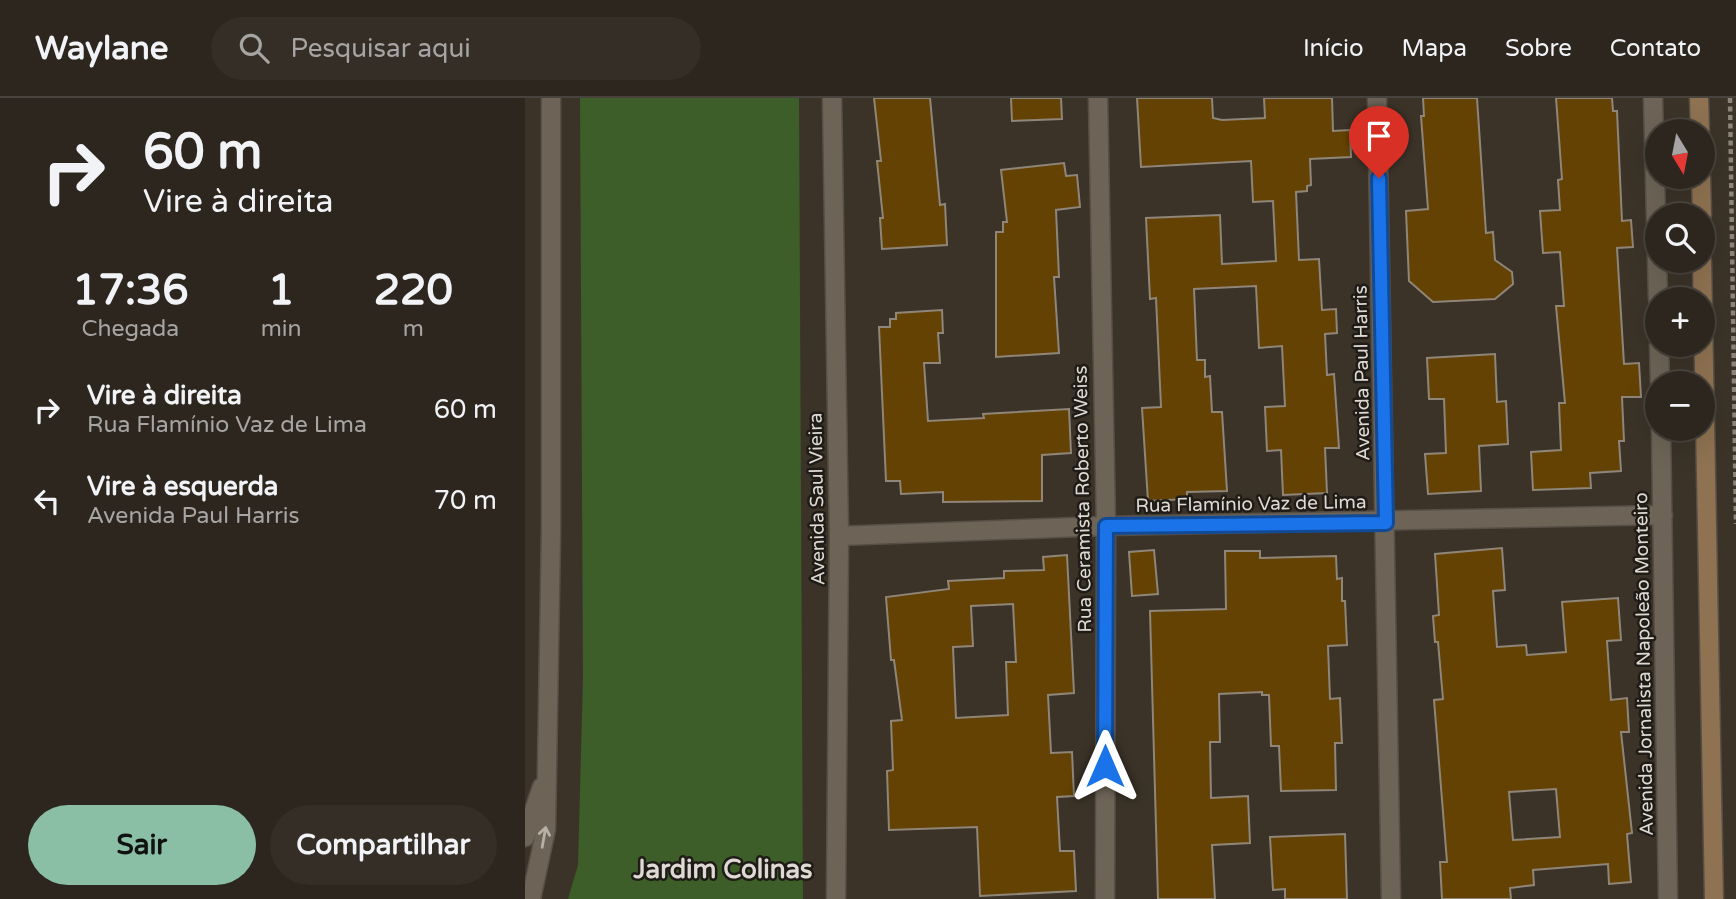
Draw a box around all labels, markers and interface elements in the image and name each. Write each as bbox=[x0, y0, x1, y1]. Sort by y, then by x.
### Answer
search box bbox=[211, 17, 701, 80]
text: Waylane bbox=[35, 29, 169, 68]
icon: search bbox=[235, 29, 273, 67]
text: Pesquisar aqui bbox=[291, 33, 471, 64]
text: Início bbox=[1303, 34, 1364, 63]
text: Mapa bbox=[1402, 34, 1467, 63]
text: Sobre bbox=[1505, 34, 1572, 63]
text: Contato bbox=[1610, 34, 1701, 63]
pin bbox=[1349, 106, 1409, 178]
icon: arrive bbox=[1360, 117, 1398, 155]
north arrow bbox=[1645, 119, 1715, 189]
map controls bbox=[1645, 119, 1715, 441]
text: 60 m bbox=[143, 123, 262, 182]
icon: right bbox=[28, 126, 119, 217]
text: Vire à direita bbox=[143, 183, 334, 221]
button: search bbox=[1645, 203, 1715, 273]
text: 17:36 bbox=[72, 265, 189, 316]
text: 1 bbox=[268, 265, 294, 316]
text: 220 bbox=[374, 265, 453, 316]
street label: Avenida Paul Harris bbox=[1349, 285, 1375, 461]
button: + bbox=[1645, 287, 1715, 357]
text: Chegada bbox=[81, 315, 179, 343]
text: min bbox=[261, 315, 302, 343]
text: m bbox=[403, 315, 424, 343]
street label: Rua Ceramista Roberto Weiss bbox=[1070, 365, 1096, 633]
button: − bbox=[1645, 371, 1715, 441]
text: Vire à direita bbox=[87, 380, 242, 411]
icon: right bbox=[28, 391, 66, 429]
text: 60 m bbox=[434, 394, 497, 425]
text: Rua Flamínio Vaz de Lima bbox=[87, 411, 367, 439]
street label: Avenida Saul Vieira bbox=[804, 412, 830, 586]
text: Vire à esquerda bbox=[87, 471, 278, 502]
icon: left bbox=[28, 482, 66, 520]
text: 70 m bbox=[434, 485, 497, 516]
street label: Rua Flamínio Vaz de Lima bbox=[1135, 491, 1367, 517]
street label: Avenida Jornalista Napoleão Monteiro bbox=[1630, 492, 1658, 836]
text: Avenida Paul Harris bbox=[87, 502, 300, 530]
position arrow bbox=[1068, 729, 1142, 803]
button: Sair bbox=[28, 805, 256, 885]
button: Compartilhar bbox=[270, 805, 497, 885]
one-way arrow bbox=[538, 826, 551, 849]
district label: Jardim Colinas bbox=[632, 854, 813, 885]

